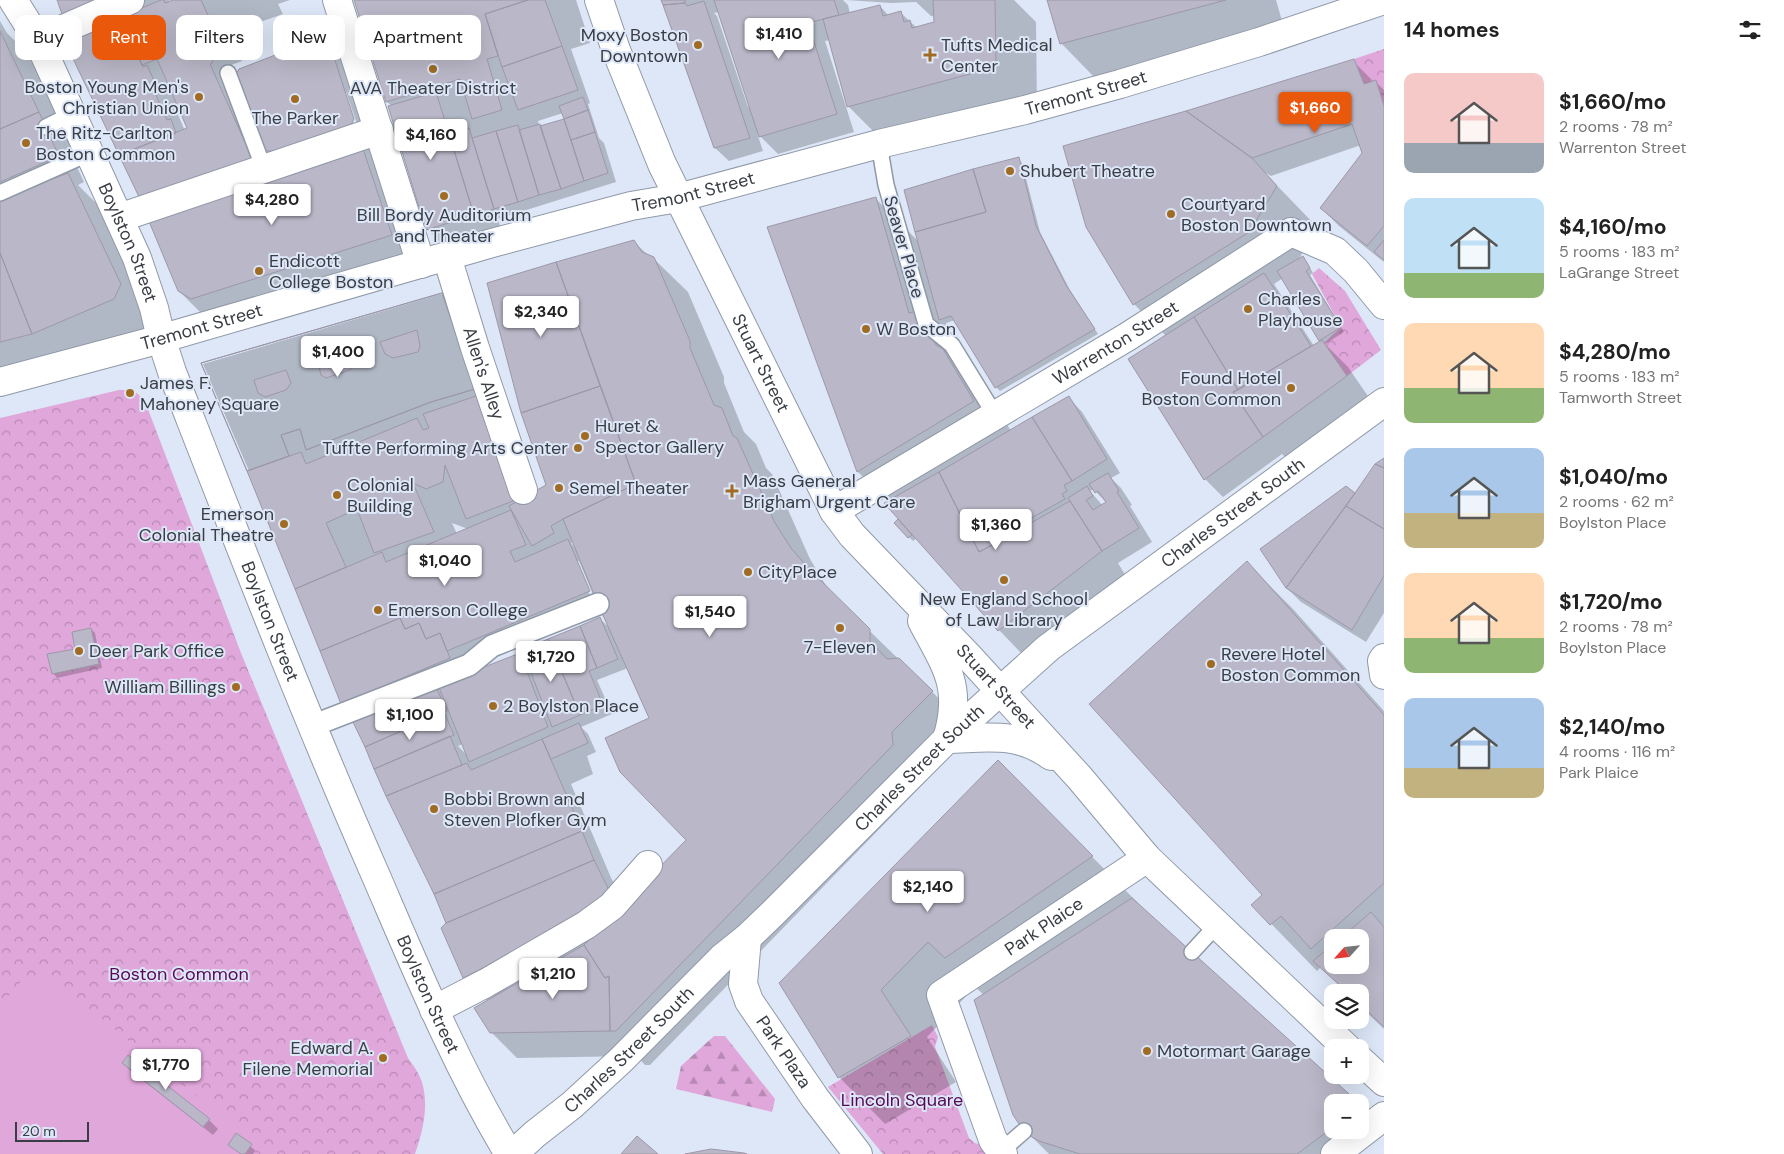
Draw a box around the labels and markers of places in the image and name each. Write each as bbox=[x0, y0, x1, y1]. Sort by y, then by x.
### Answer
pin: $1,410 bbox=[738, 18, 820, 60]
place label: Moxy Boston Downtown bbox=[581, 23, 688, 68]
place label: Tufts Medical Center bbox=[941, 33, 1053, 78]
marker: Moxy Boston Downtown bbox=[692, 39, 704, 51]
marker: Tufts Medical Center bbox=[923, 48, 937, 62]
marker: AVA Theater District bbox=[427, 63, 439, 75]
place label: Boston Young Men's Christian Union bbox=[25, 75, 189, 120]
place label: AVA Theater District bbox=[350, 76, 516, 100]
marker: Boston Young Men's Christian Union bbox=[193, 91, 205, 103]
pin: $1,660 bbox=[1274, 92, 1356, 134]
marker: The Parker bbox=[289, 93, 301, 105]
place label: The Parker bbox=[251, 106, 339, 130]
pin: $4,160 bbox=[390, 119, 472, 161]
place label: The Ritz-Carlton Boston Common bbox=[36, 121, 175, 166]
marker: The Ritz-Carlton Boston Common bbox=[20, 137, 32, 149]
place label: Shubert Theatre bbox=[1020, 159, 1155, 183]
marker: Shubert Theatre bbox=[1004, 165, 1016, 177]
pin: $4,280 bbox=[231, 184, 313, 226]
marker: Bill Bordy Auditorium and Theater bbox=[438, 190, 450, 202]
place label: Courtyard Boston Downtown bbox=[1181, 192, 1332, 237]
place label: Bill Bordy Auditorium and Theater bbox=[357, 203, 531, 248]
marker: Courtyard Boston Downtown bbox=[1165, 208, 1177, 220]
place label: Endicott College Boston bbox=[269, 249, 393, 294]
marker: Endicott College Boston bbox=[253, 265, 265, 277]
place label: Charles Playhouse bbox=[1258, 287, 1343, 332]
pin: $2,340 bbox=[500, 296, 582, 338]
marker: Charles Playhouse bbox=[1242, 303, 1254, 315]
place label: W Boston bbox=[876, 317, 956, 341]
marker: W Boston bbox=[860, 323, 872, 335]
pin: $1,400 bbox=[297, 336, 379, 378]
place label: Found Hotel Boston Common bbox=[1142, 366, 1281, 411]
place label: James F. Mahoney Square bbox=[140, 371, 279, 416]
marker: Found Hotel Boston Common bbox=[1285, 382, 1297, 394]
marker: James F. Mahoney Square bbox=[124, 387, 136, 399]
place label: Huret & Spector Gallery bbox=[595, 414, 724, 459]
marker: Huret & Spector Gallery bbox=[579, 430, 591, 442]
place label: Tuffte Performing Arts Center bbox=[322, 436, 568, 460]
marker: Tuffte Performing Arts Center bbox=[572, 442, 584, 454]
place label: Mass General Brigham Urgent Care bbox=[743, 469, 915, 514]
place label: Colonial Building bbox=[347, 473, 414, 518]
place label: Semel Theater bbox=[569, 476, 689, 500]
marker: Semel Theater bbox=[553, 482, 565, 494]
marker: Mass General Brigham Urgent Care bbox=[725, 484, 739, 498]
marker: Colonial Building bbox=[331, 489, 343, 501]
place label: Emerson Colonial Theatre bbox=[139, 502, 274, 547]
pin: $1,360 bbox=[955, 508, 1037, 551]
marker: Emerson Colonial Theatre bbox=[278, 518, 290, 530]
pin: $1,040 bbox=[404, 544, 486, 587]
place label: CityPlace bbox=[758, 560, 837, 584]
marker: CityPlace bbox=[742, 566, 754, 578]
marker: New England School of Law Library bbox=[998, 574, 1010, 586]
place label: New England School of Law Library bbox=[920, 587, 1088, 632]
pin: $1,540 bbox=[669, 596, 751, 638]
place label: Emerson College bbox=[388, 598, 528, 622]
marker: Emerson College bbox=[372, 604, 384, 616]
marker: 7-Eleven bbox=[834, 622, 846, 634]
place label: 7-Eleven bbox=[804, 635, 876, 659]
place label: Deer Park Office bbox=[89, 639, 224, 663]
pin: $1,720 bbox=[510, 640, 592, 683]
place label: Revere Hotel Boston Common bbox=[1221, 642, 1360, 687]
marker: Deer Park Office bbox=[73, 645, 85, 657]
marker: Revere Hotel Boston Common bbox=[1205, 658, 1217, 670]
place label: William Billings bbox=[104, 675, 226, 699]
marker: William Billings bbox=[230, 681, 242, 693]
place label: 2 Boylston Place bbox=[503, 694, 639, 718]
pin: $1,100 bbox=[369, 698, 451, 741]
marker: 2 Boylston Place bbox=[487, 700, 499, 712]
place label: Bobbi Brown and Steven Plofker Gym bbox=[444, 787, 607, 832]
marker: Bobbi Brown and Steven Plofker Gym bbox=[428, 803, 440, 815]
pin: $2,140 bbox=[887, 870, 969, 913]
pin: $1,210 bbox=[512, 958, 594, 1000]
place label: Edward A. Filene Memorial bbox=[243, 1036, 373, 1081]
place label: Motormart Garage bbox=[1157, 1039, 1311, 1063]
marker: Motormart Garage bbox=[1141, 1045, 1153, 1057]
pin: $1,770 bbox=[125, 1048, 207, 1091]
marker: Edward A. Filene Memorial bbox=[377, 1052, 389, 1064]

